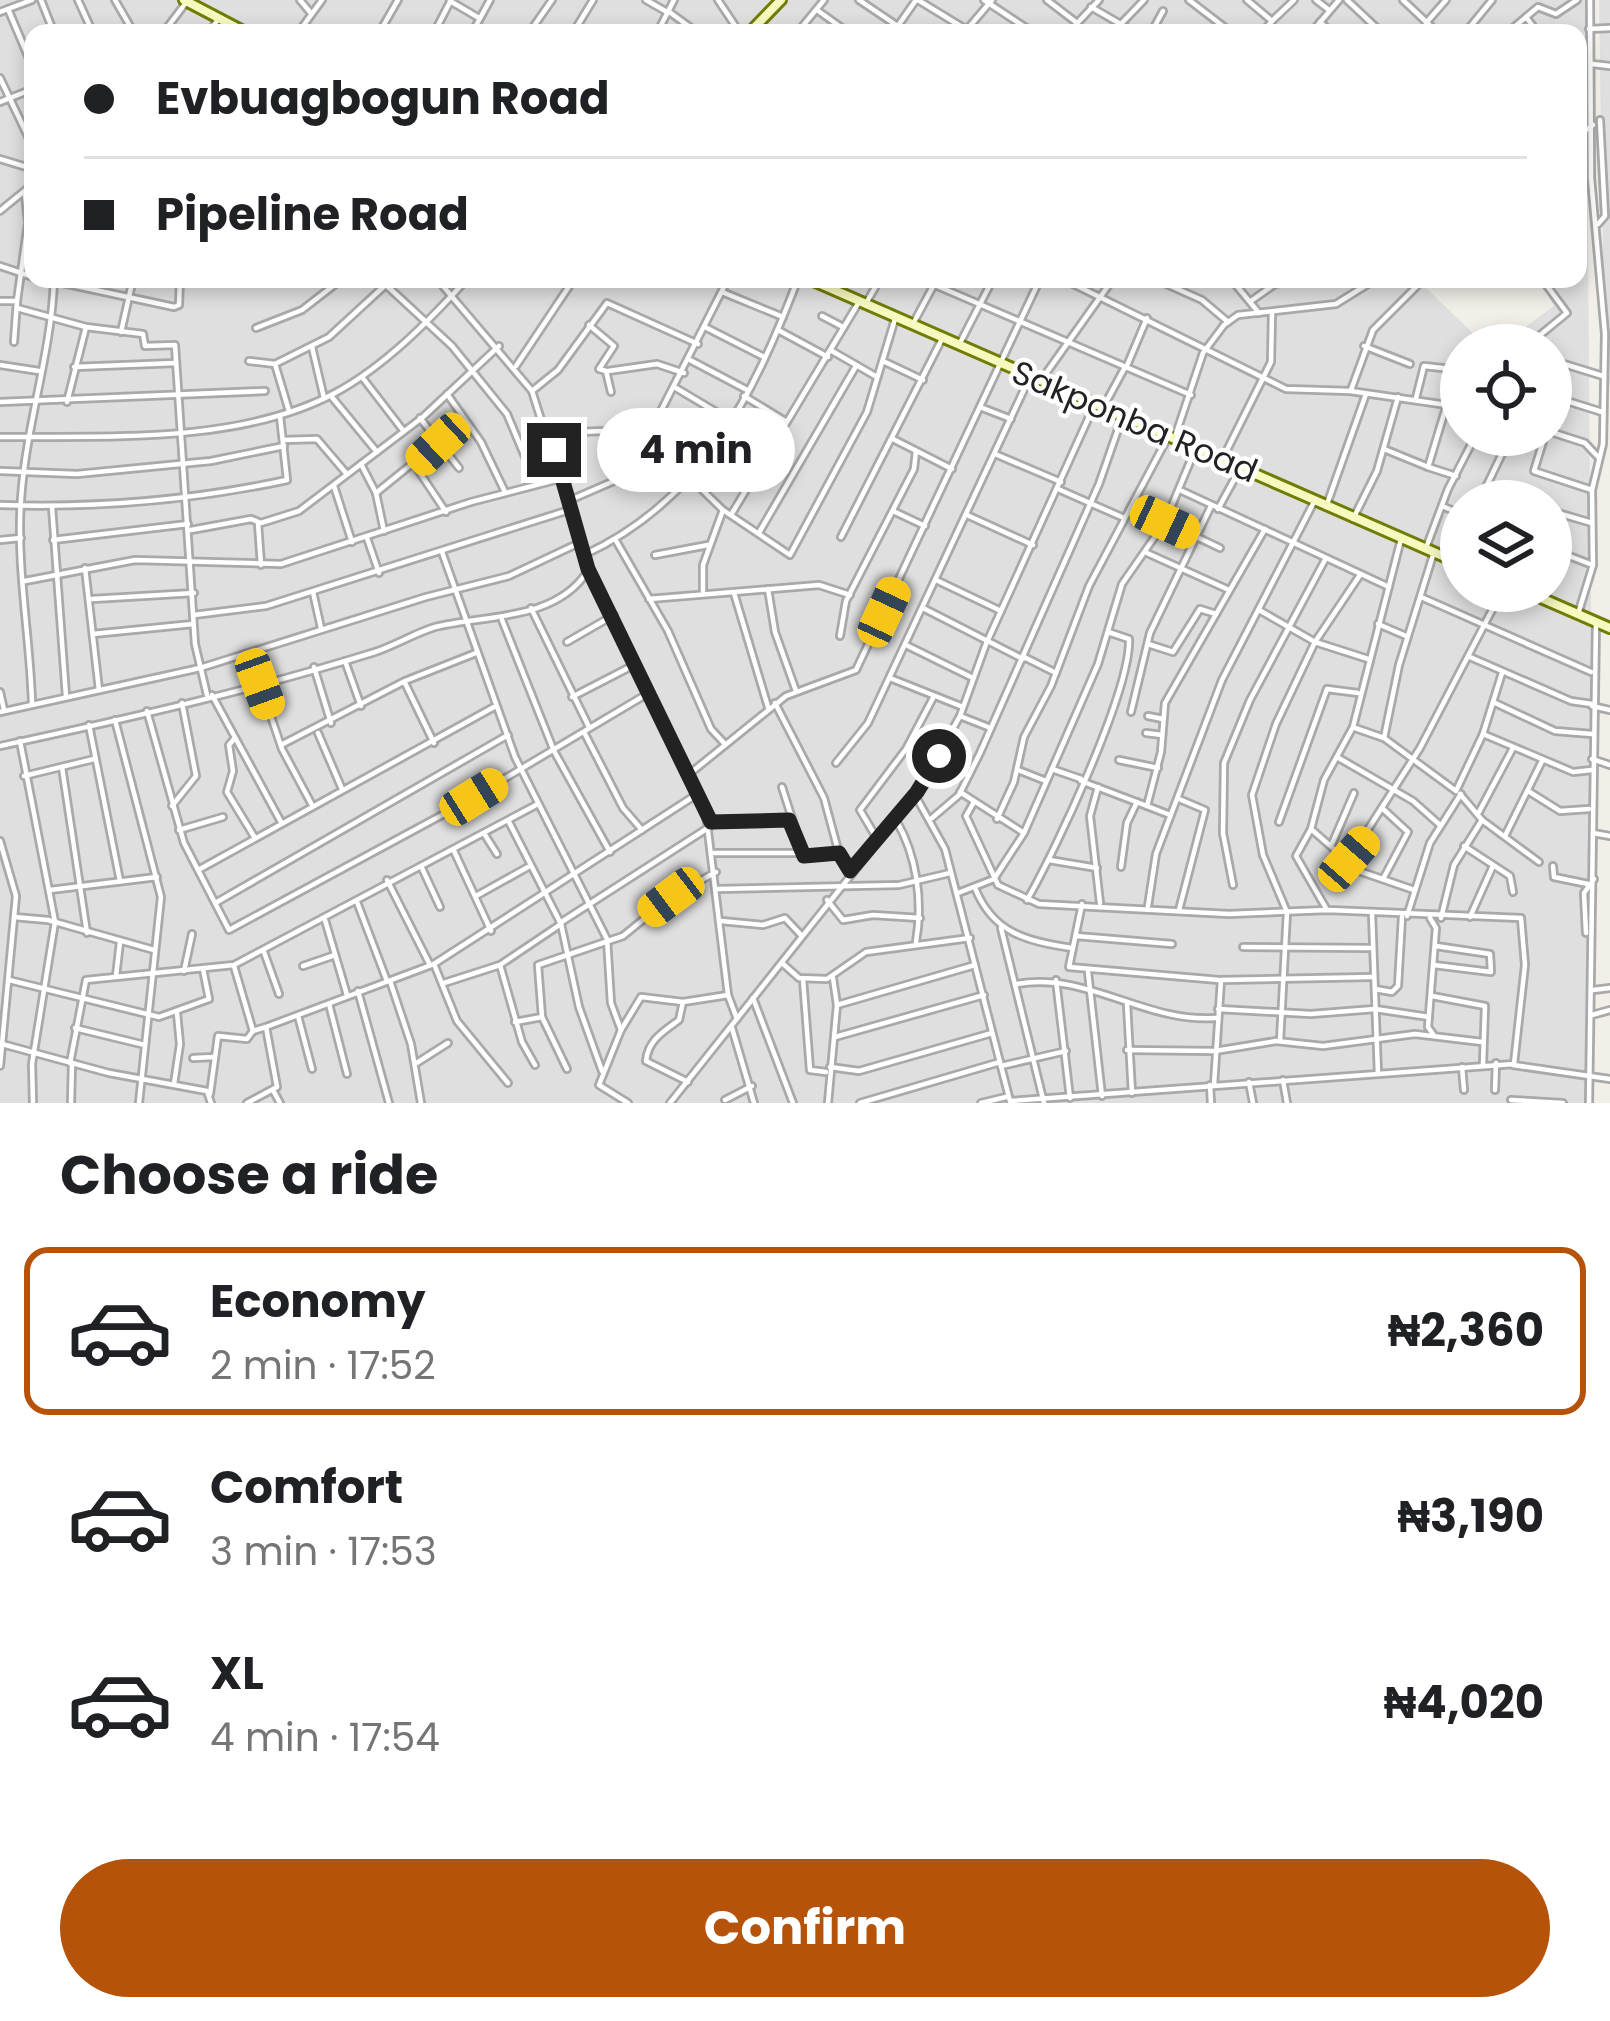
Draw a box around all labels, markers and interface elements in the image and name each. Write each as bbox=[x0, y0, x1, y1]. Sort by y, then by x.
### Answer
text: Evbuagbogun Road bbox=[156, 67, 610, 130]
text: Pipeline Road bbox=[156, 183, 469, 246]
map controls bbox=[1440, 324, 1572, 612]
button: locate bbox=[1440, 324, 1572, 456]
street label: Sakponba Road bbox=[1005, 349, 1265, 494]
car bbox=[399, 406, 477, 482]
callout: 4 min bbox=[596, 408, 794, 492]
text: 4 min bbox=[639, 422, 753, 477]
route end bbox=[527, 423, 581, 477]
button: layers bbox=[1440, 480, 1572, 612]
car bbox=[1125, 490, 1205, 554]
car bbox=[852, 572, 916, 652]
car bbox=[231, 644, 289, 724]
route start bbox=[912, 729, 966, 783]
car bbox=[434, 763, 514, 831]
car bbox=[1312, 820, 1386, 898]
car bbox=[631, 861, 711, 933]
text: Choose a ride bbox=[60, 1137, 438, 1213]
text: Economy bbox=[210, 1270, 425, 1333]
icon: car bbox=[66, 1277, 174, 1385]
text: ₦2,360 bbox=[1388, 1299, 1544, 1362]
text: 2 min · 17:52 bbox=[210, 1338, 436, 1393]
text: Comfort bbox=[210, 1456, 403, 1519]
icon: car bbox=[66, 1463, 174, 1571]
text: ₦3,190 bbox=[1397, 1485, 1544, 1548]
text: 3 min · 17:53 bbox=[210, 1524, 437, 1579]
text: XL bbox=[210, 1642, 264, 1705]
icon: car bbox=[66, 1649, 174, 1757]
text: ₦4,020 bbox=[1384, 1671, 1544, 1734]
text: 4 min · 17:54 bbox=[210, 1710, 440, 1765]
button: Confirm bbox=[60, 1859, 1550, 1997]

